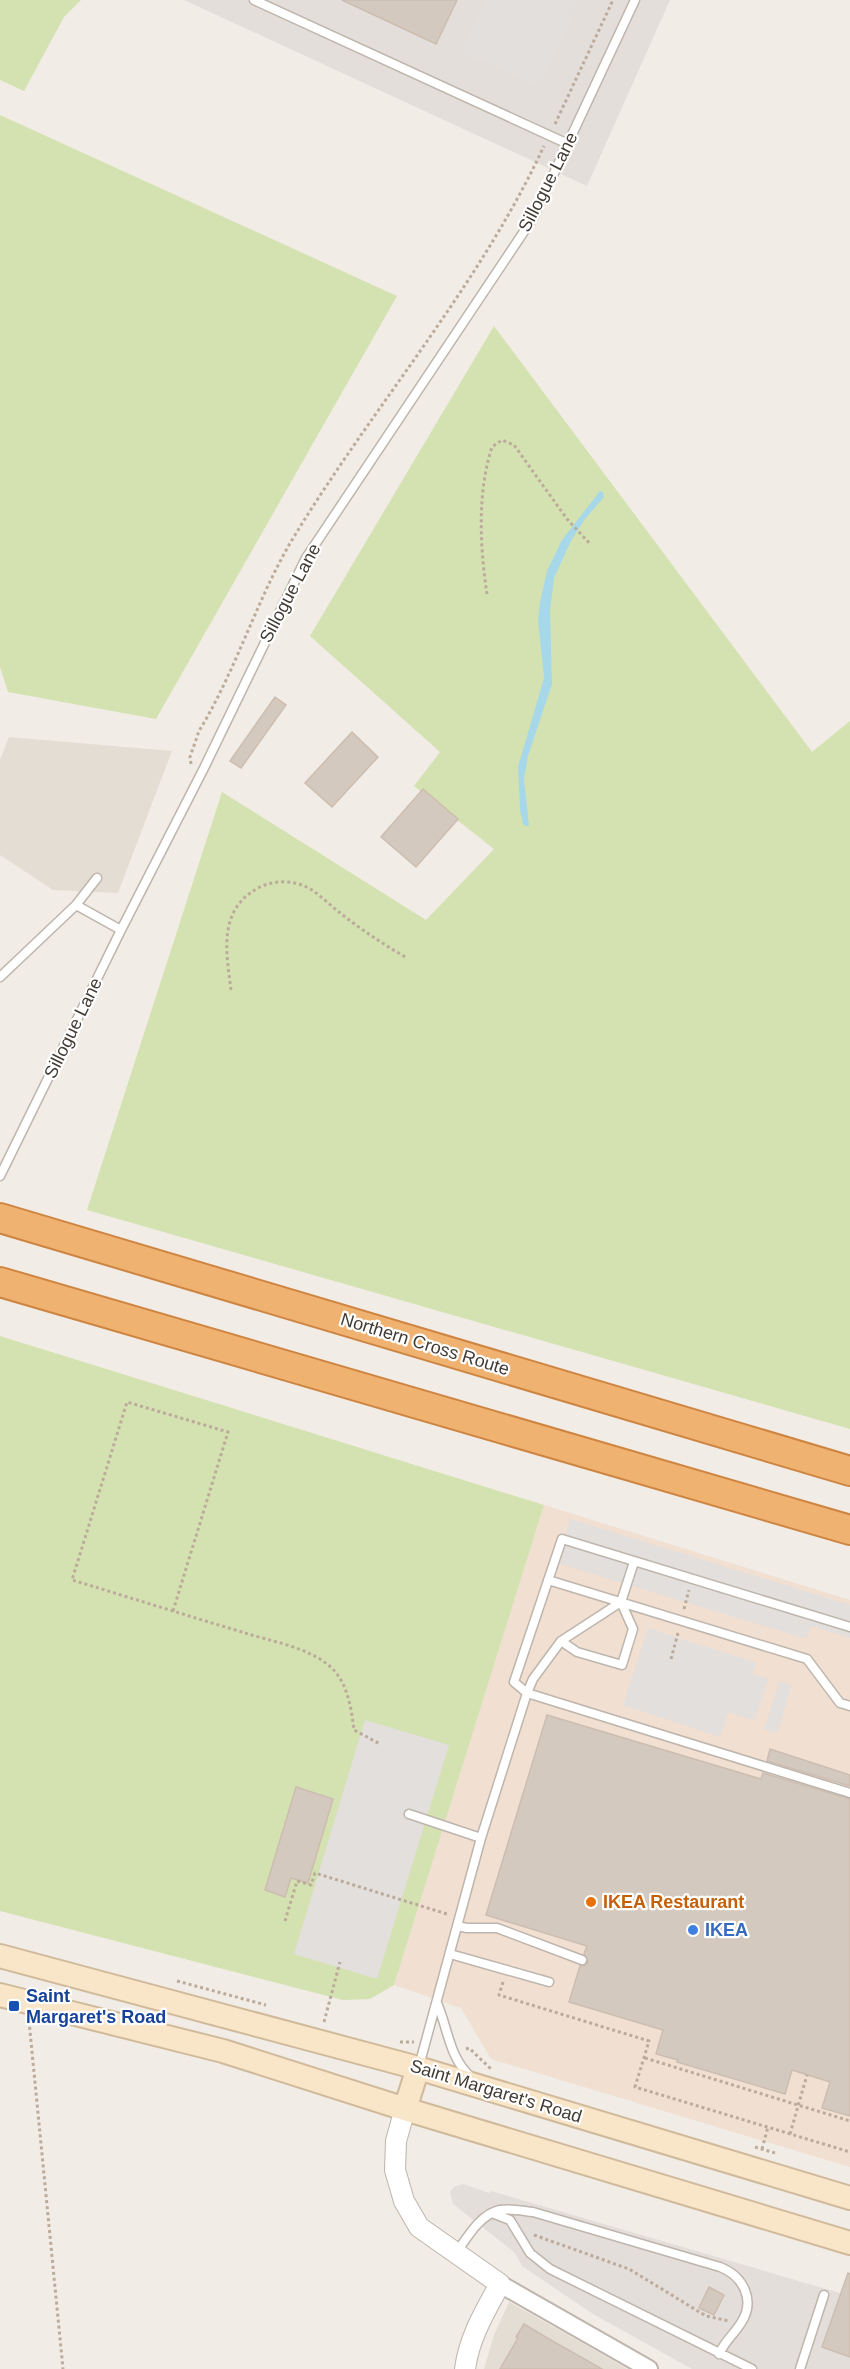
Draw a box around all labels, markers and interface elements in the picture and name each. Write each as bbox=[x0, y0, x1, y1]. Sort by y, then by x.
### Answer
street label: Sillogue Lane bbox=[514, 129, 582, 235]
street label: Sillogue Lane bbox=[256, 540, 324, 646]
street label: Sillogue Lane bbox=[40, 975, 106, 1081]
street label: Northern Cross Route bbox=[338, 1309, 512, 1379]
place label: IKEA Restaurant bbox=[603, 1892, 744, 1912]
marker: IKEA Restaurant bbox=[584, 1895, 598, 1909]
place label: IKEA bbox=[705, 1920, 748, 1940]
marker: IKEA bbox=[686, 1923, 700, 1937]
place label: Saint Margaret's Road bbox=[26, 1986, 166, 2027]
marker: Saint Margaret's Road bbox=[7, 1999, 21, 2013]
street label: Saint Margaret's Road bbox=[408, 2055, 584, 2127]

